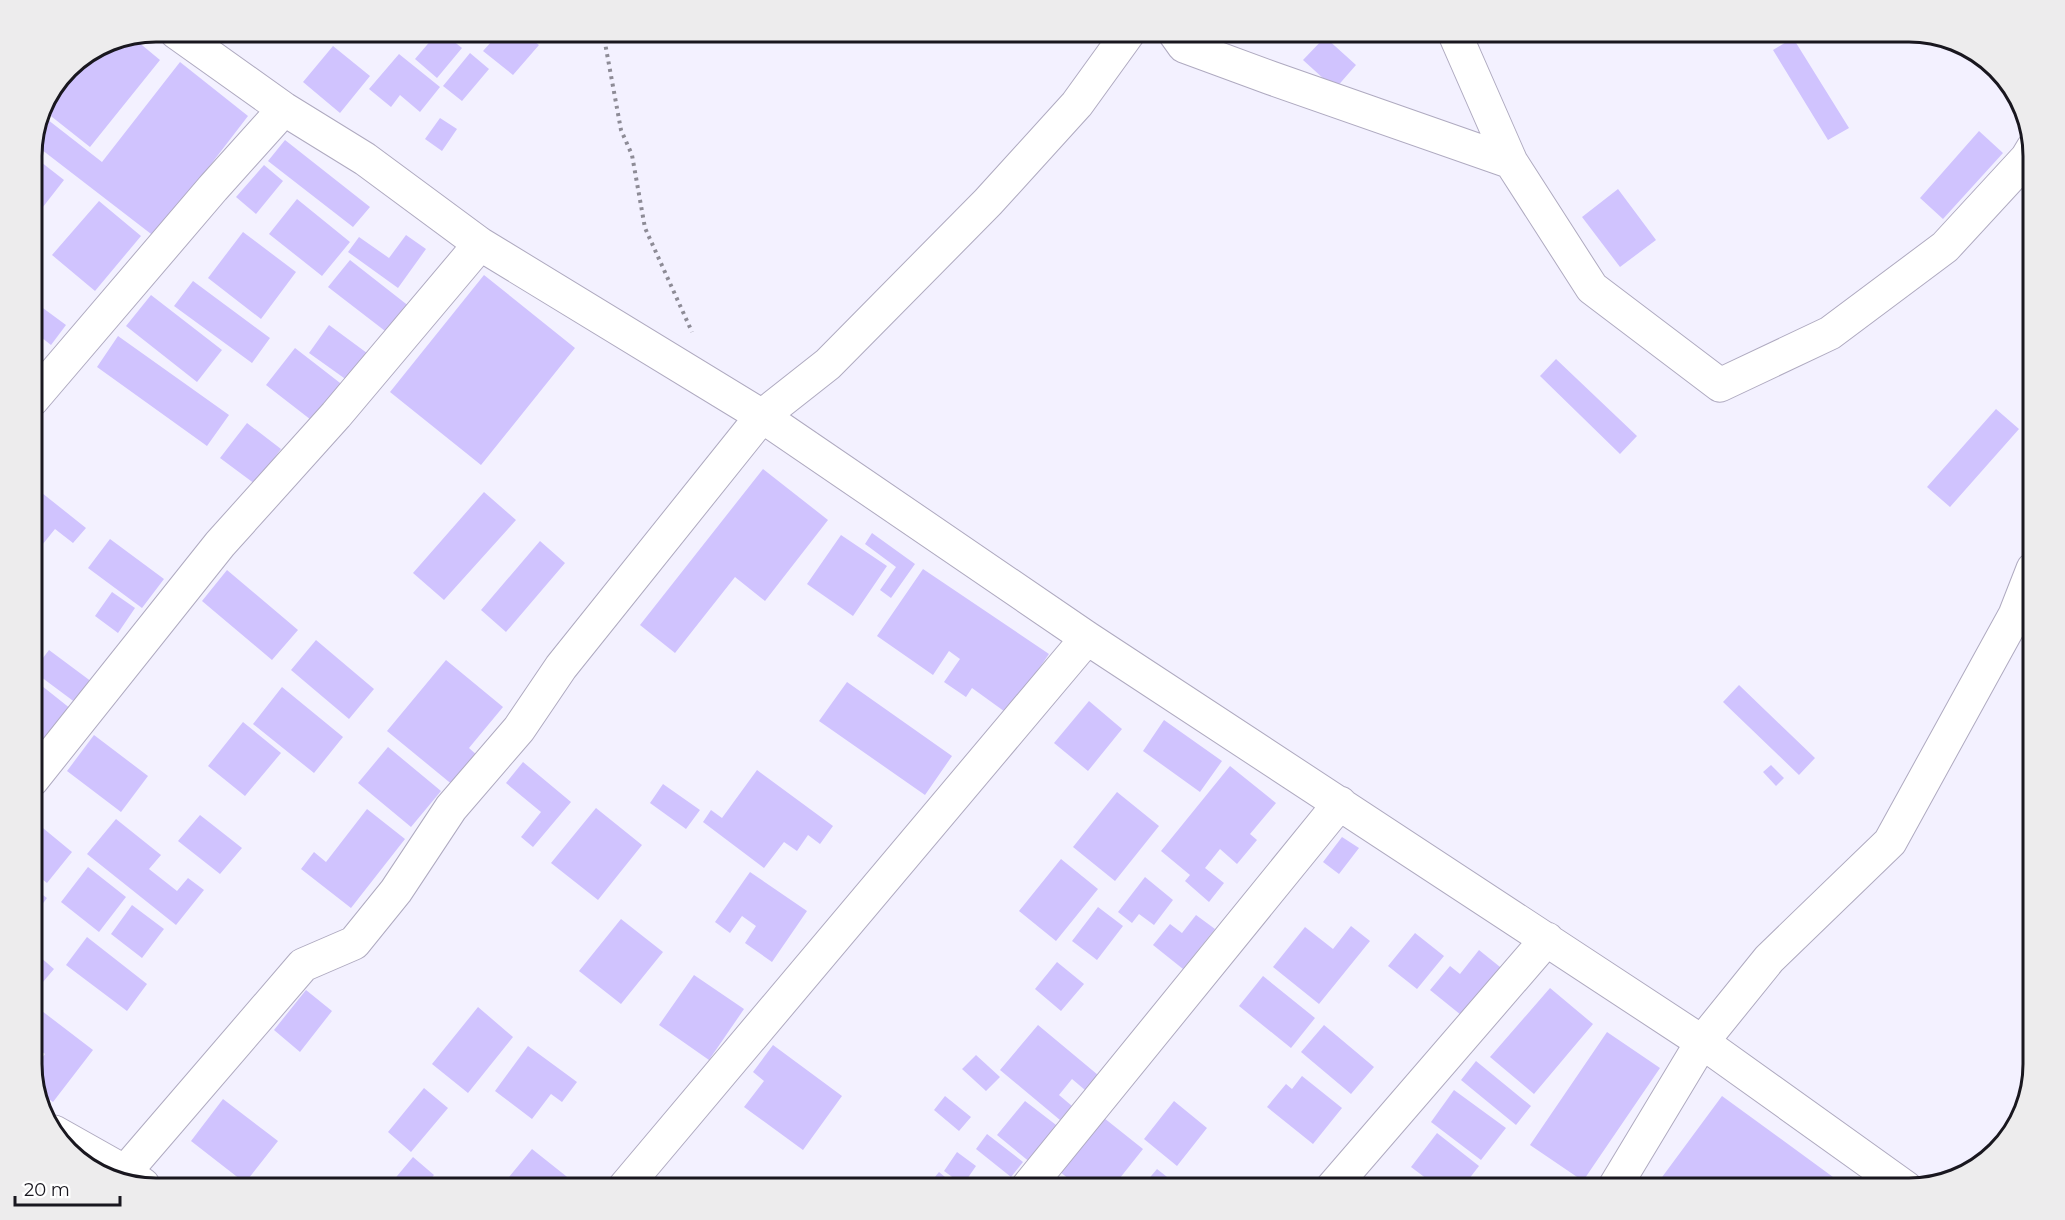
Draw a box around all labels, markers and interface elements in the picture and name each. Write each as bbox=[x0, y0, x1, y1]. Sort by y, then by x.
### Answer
scale bar bbox=[15, 1169, 120, 1207]
text: 20 m bbox=[24, 1179, 70, 1201]

